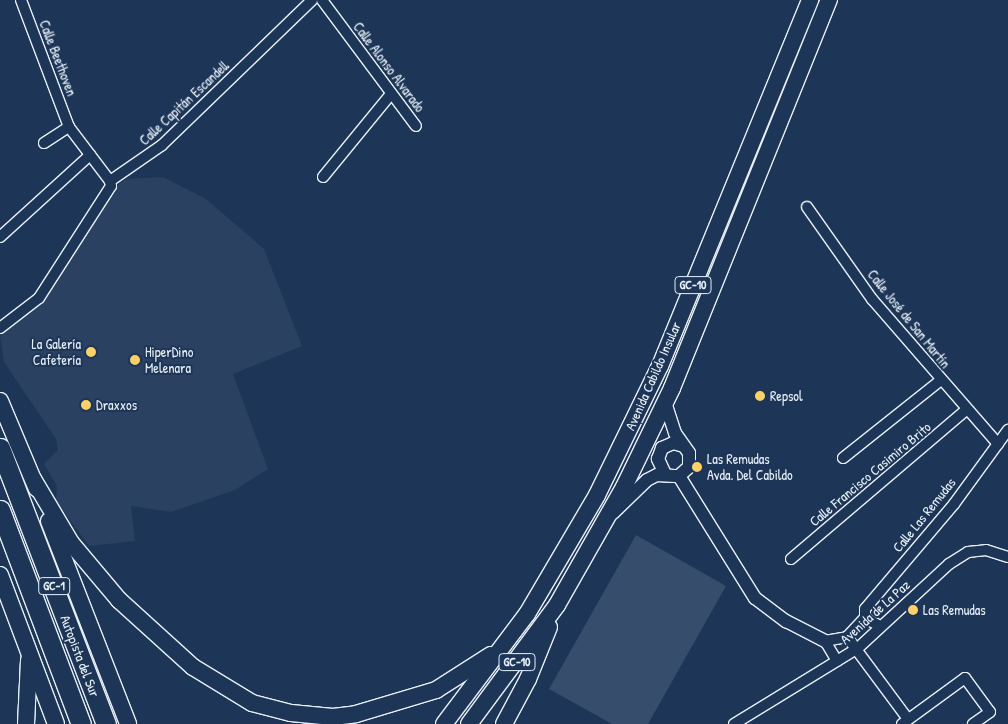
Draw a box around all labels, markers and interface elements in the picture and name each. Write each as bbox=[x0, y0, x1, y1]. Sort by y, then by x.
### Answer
street label: Calle Beethoven bbox=[36, 18, 80, 98]
street label: Calle Alonso Alvarado bbox=[350, 19, 428, 115]
street label: Calle Capitán Escandell bbox=[136, 57, 232, 149]
street label: Calle José de San Martín bbox=[864, 266, 954, 372]
road number: GC-10 bbox=[674, 276, 712, 294]
street label: Avenida Cabildo Insular bbox=[622, 319, 684, 433]
place label: La Galería Cafetería bbox=[32, 336, 81, 368]
place label: HiperDino Melenara bbox=[145, 344, 193, 377]
marker: La Galería Cafetería bbox=[85, 346, 97, 358]
marker: HiperDino Melenara bbox=[129, 354, 141, 366]
place label: Repsol bbox=[770, 388, 803, 404]
marker: Repsol bbox=[754, 390, 766, 402]
place label: Draxxos bbox=[96, 397, 137, 413]
marker: Draxxos bbox=[80, 399, 92, 411]
street label: Calle Francisco Casimiro Brito bbox=[806, 418, 934, 530]
place label: Las Remudas Avda. Del Cabildo bbox=[707, 451, 793, 484]
marker: Las Remudas Avda. Del Cabildo bbox=[691, 461, 703, 473]
street label: Calle Las Remudas bbox=[889, 474, 959, 556]
road number: GC-1 bbox=[38, 576, 70, 596]
street label: Avenida de La Paz bbox=[837, 576, 913, 648]
place label: Las Remudas bbox=[923, 602, 986, 618]
marker: Las Remudas bbox=[907, 604, 919, 616]
street label: Autopista del Sur bbox=[57, 613, 103, 699]
road number: GC-10 bbox=[498, 652, 536, 672]

